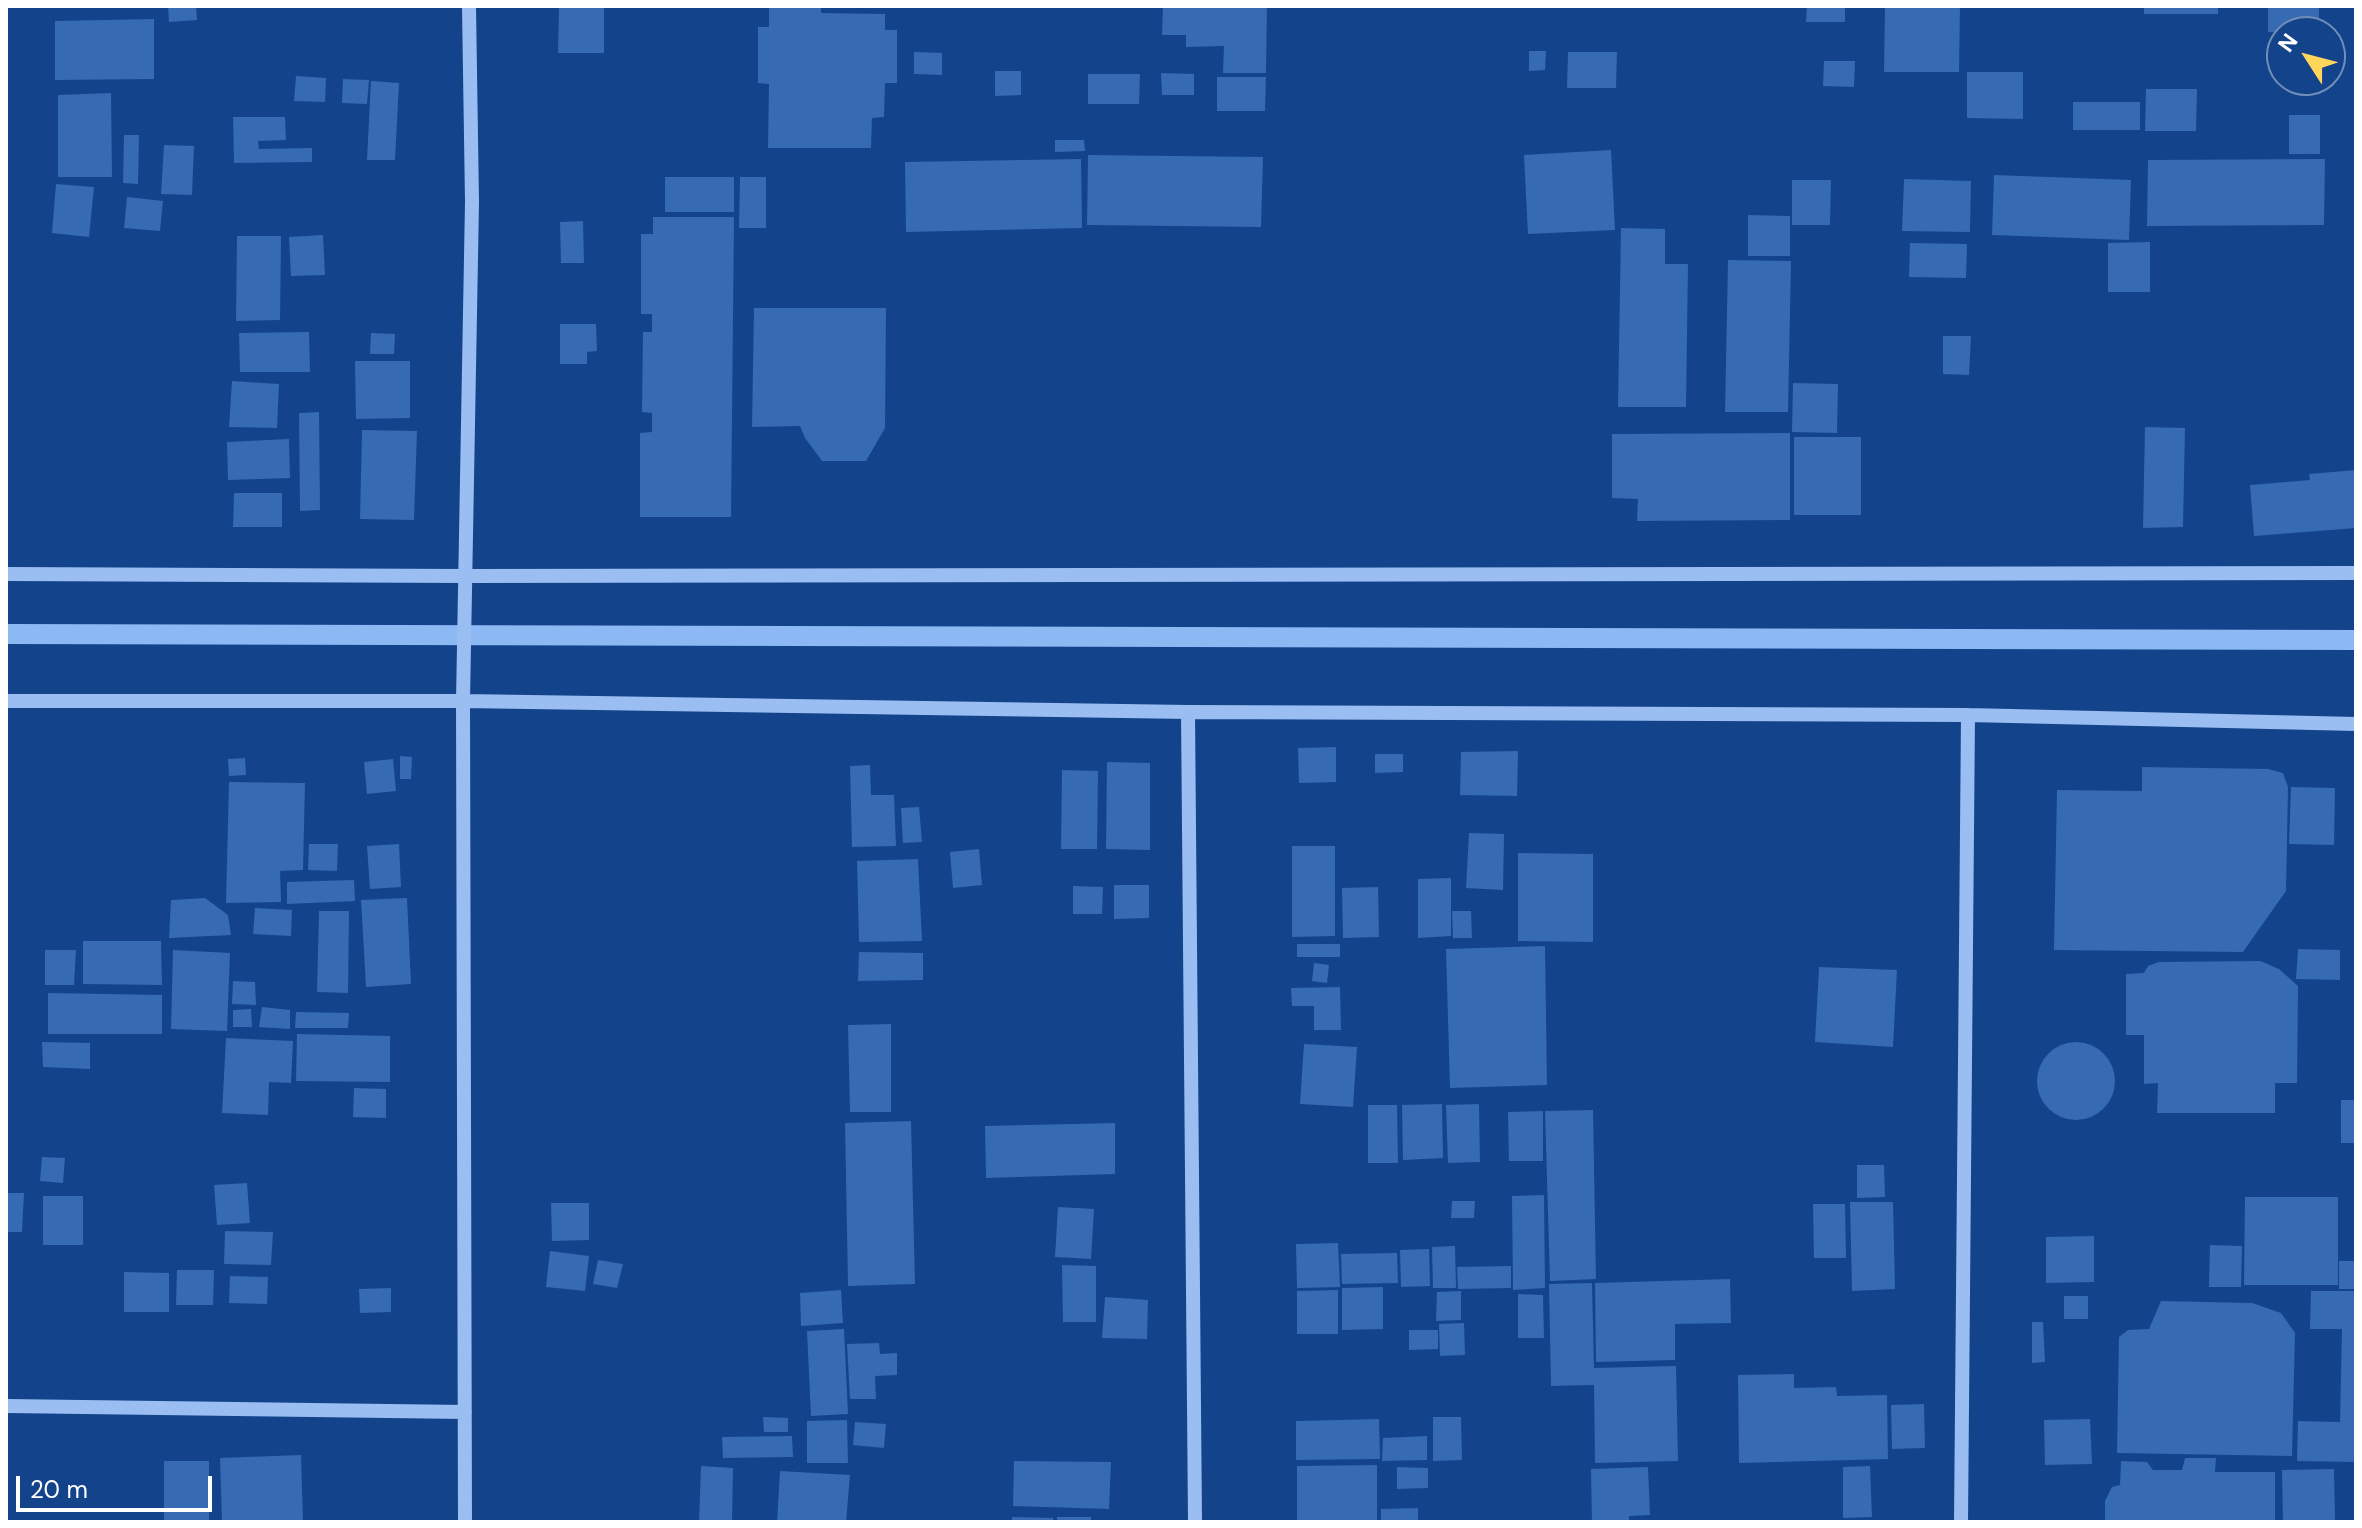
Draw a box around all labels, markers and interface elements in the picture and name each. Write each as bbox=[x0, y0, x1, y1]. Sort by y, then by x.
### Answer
north arrow bbox=[2266, 16, 2346, 96]
text: N bbox=[2271, 28, 2304, 58]
scale bar bbox=[20, 1460, 216, 1510]
text: 20 m bbox=[30, 1474, 88, 1505]

